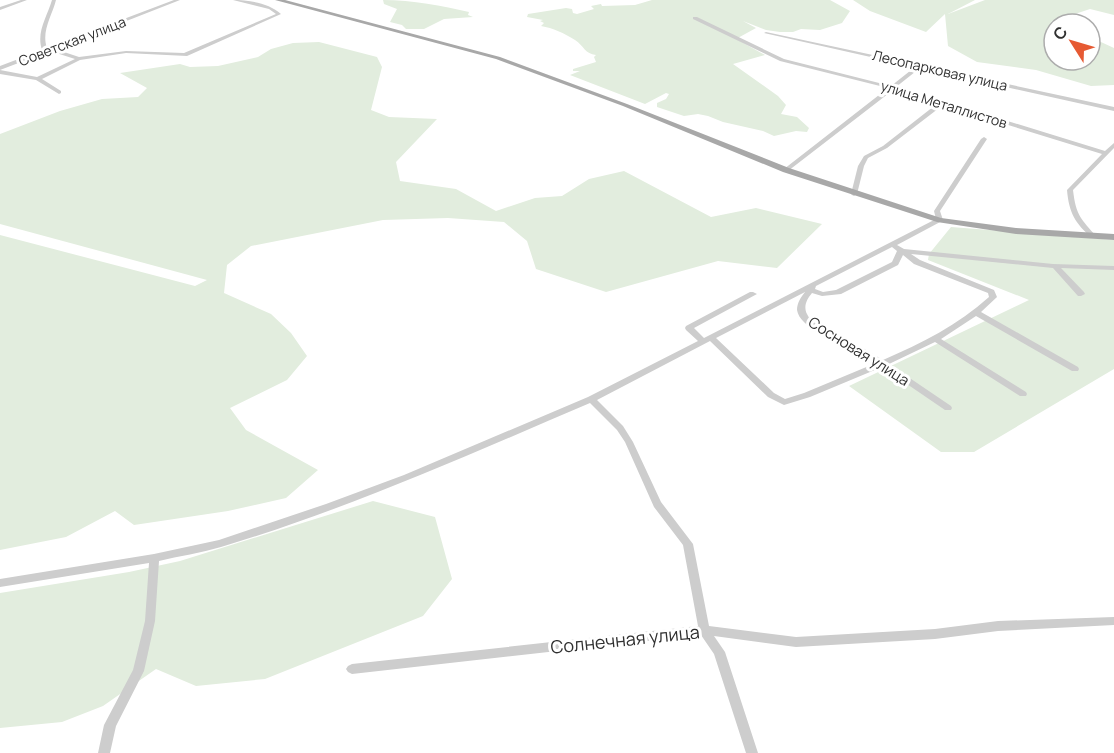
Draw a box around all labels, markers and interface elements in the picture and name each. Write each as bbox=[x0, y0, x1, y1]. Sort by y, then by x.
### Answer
street label: Советская улица bbox=[16, 12, 128, 70]
north arrow bbox=[1042, 12, 1102, 72]
text: С bbox=[1048, 21, 1072, 44]
street label: Лесопарковая улица bbox=[870, 45, 1010, 95]
street label: улица Металлистов bbox=[879, 76, 1010, 132]
street label: Сосновая улица bbox=[804, 311, 914, 391]
street label: Солнечная улица bbox=[549, 619, 701, 659]

